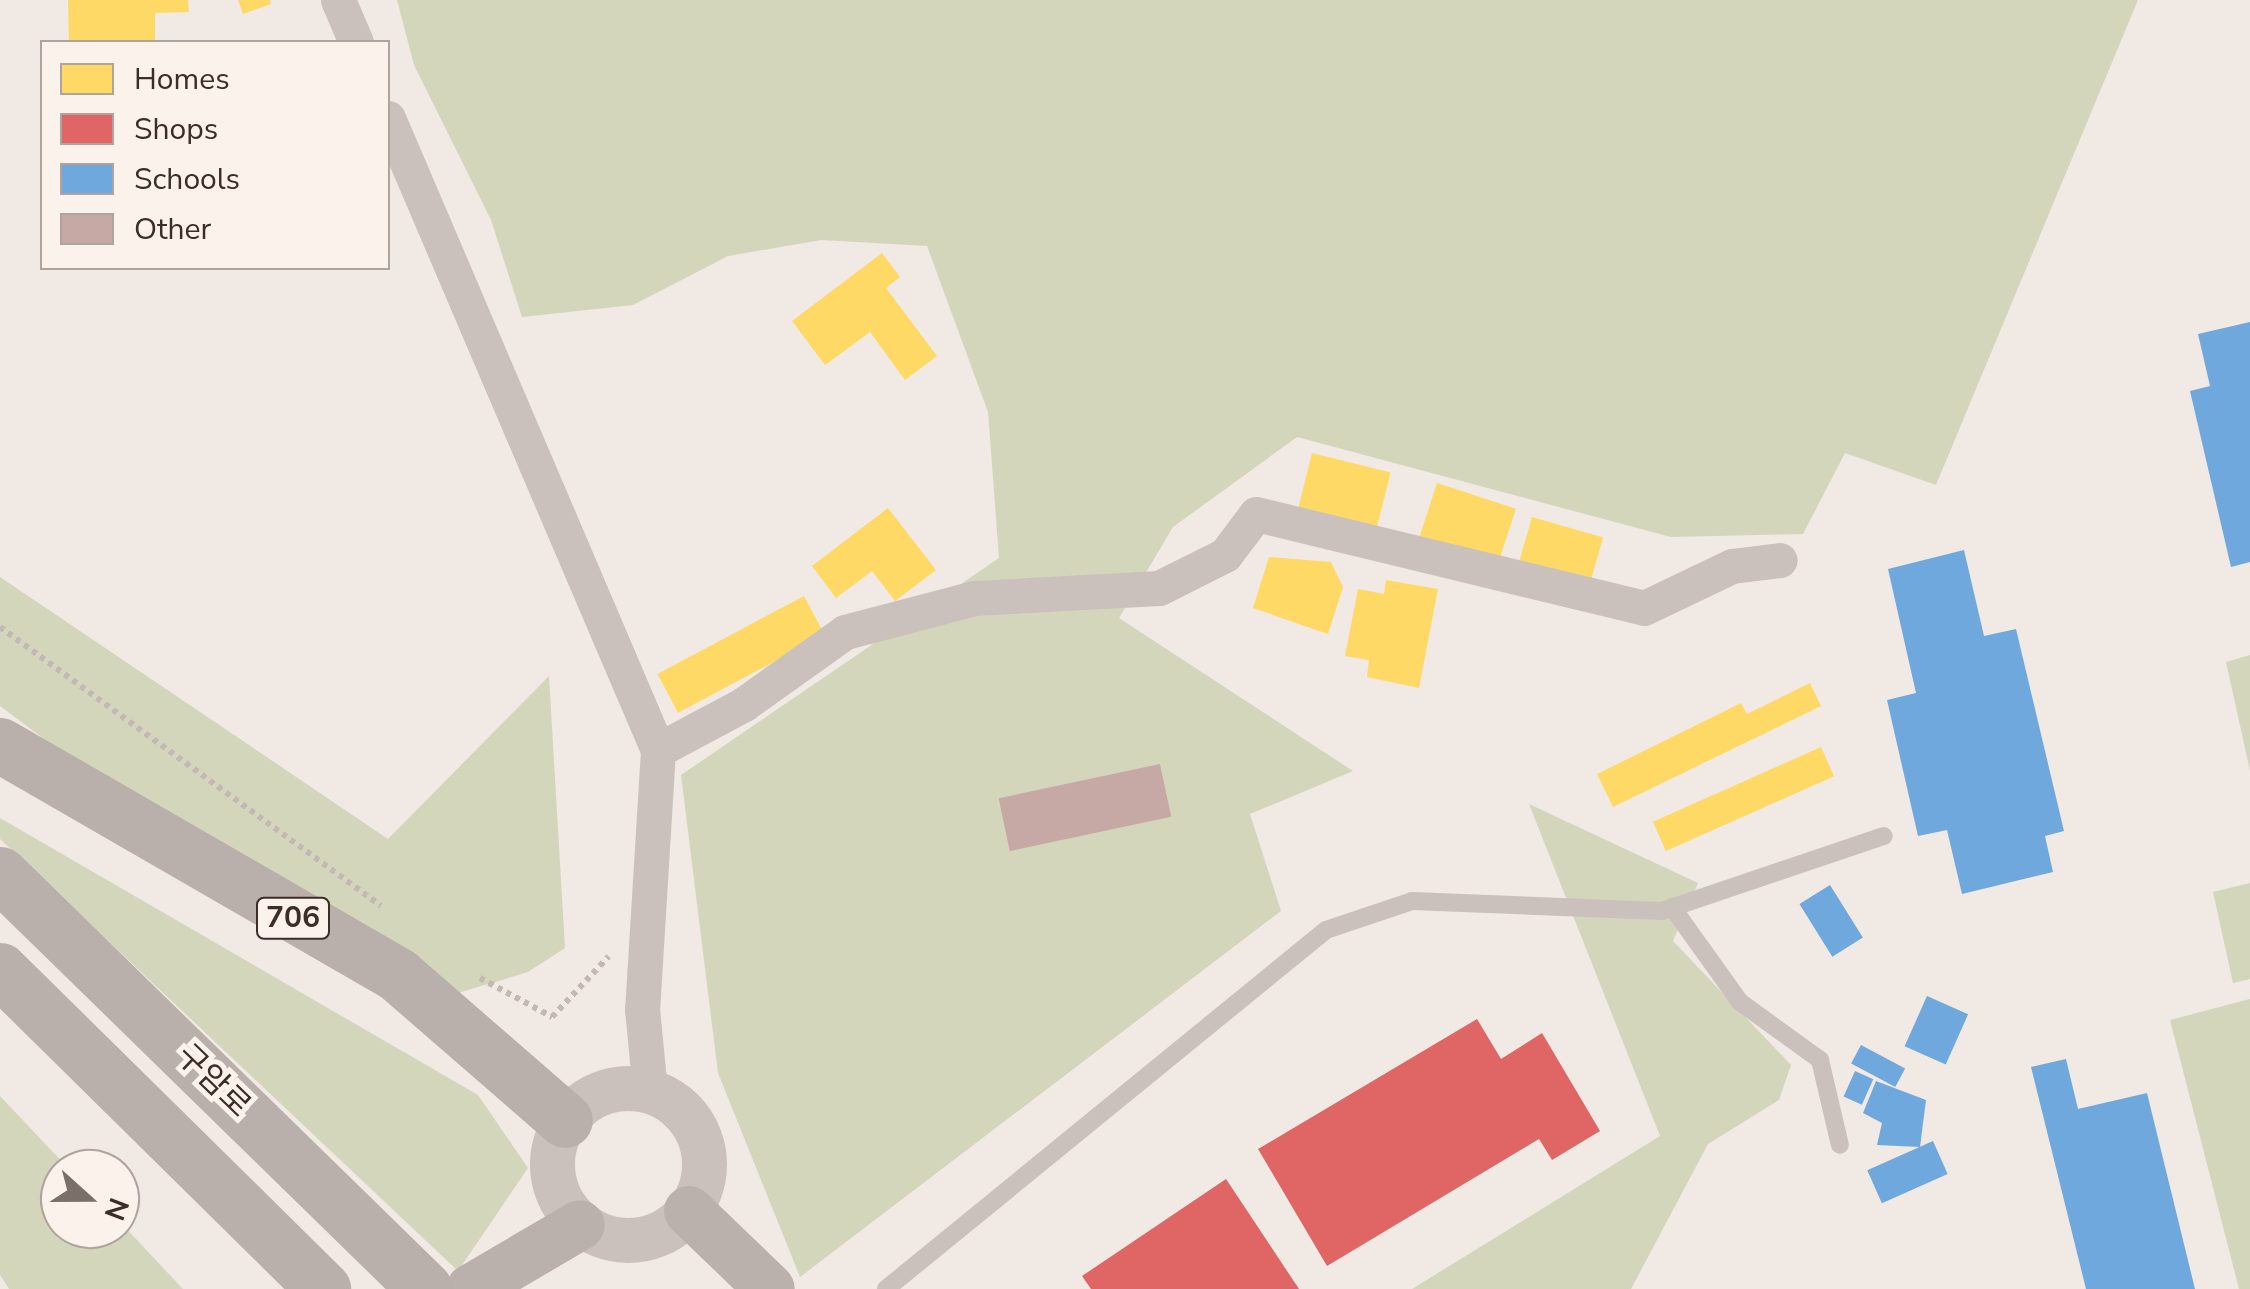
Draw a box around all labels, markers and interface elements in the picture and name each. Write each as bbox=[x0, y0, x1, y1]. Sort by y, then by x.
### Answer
legend bbox=[40, 40, 390, 270]
text: Homes bbox=[134, 59, 230, 100]
text: Shops bbox=[134, 109, 218, 150]
text: Schools bbox=[134, 159, 240, 200]
text: Other bbox=[134, 209, 211, 250]
road number: 706 bbox=[256, 893, 330, 943]
street label: 구암로 bbox=[168, 1037, 258, 1125]
north arrow bbox=[40, 1149, 140, 1249]
text: N bbox=[95, 1192, 138, 1226]

